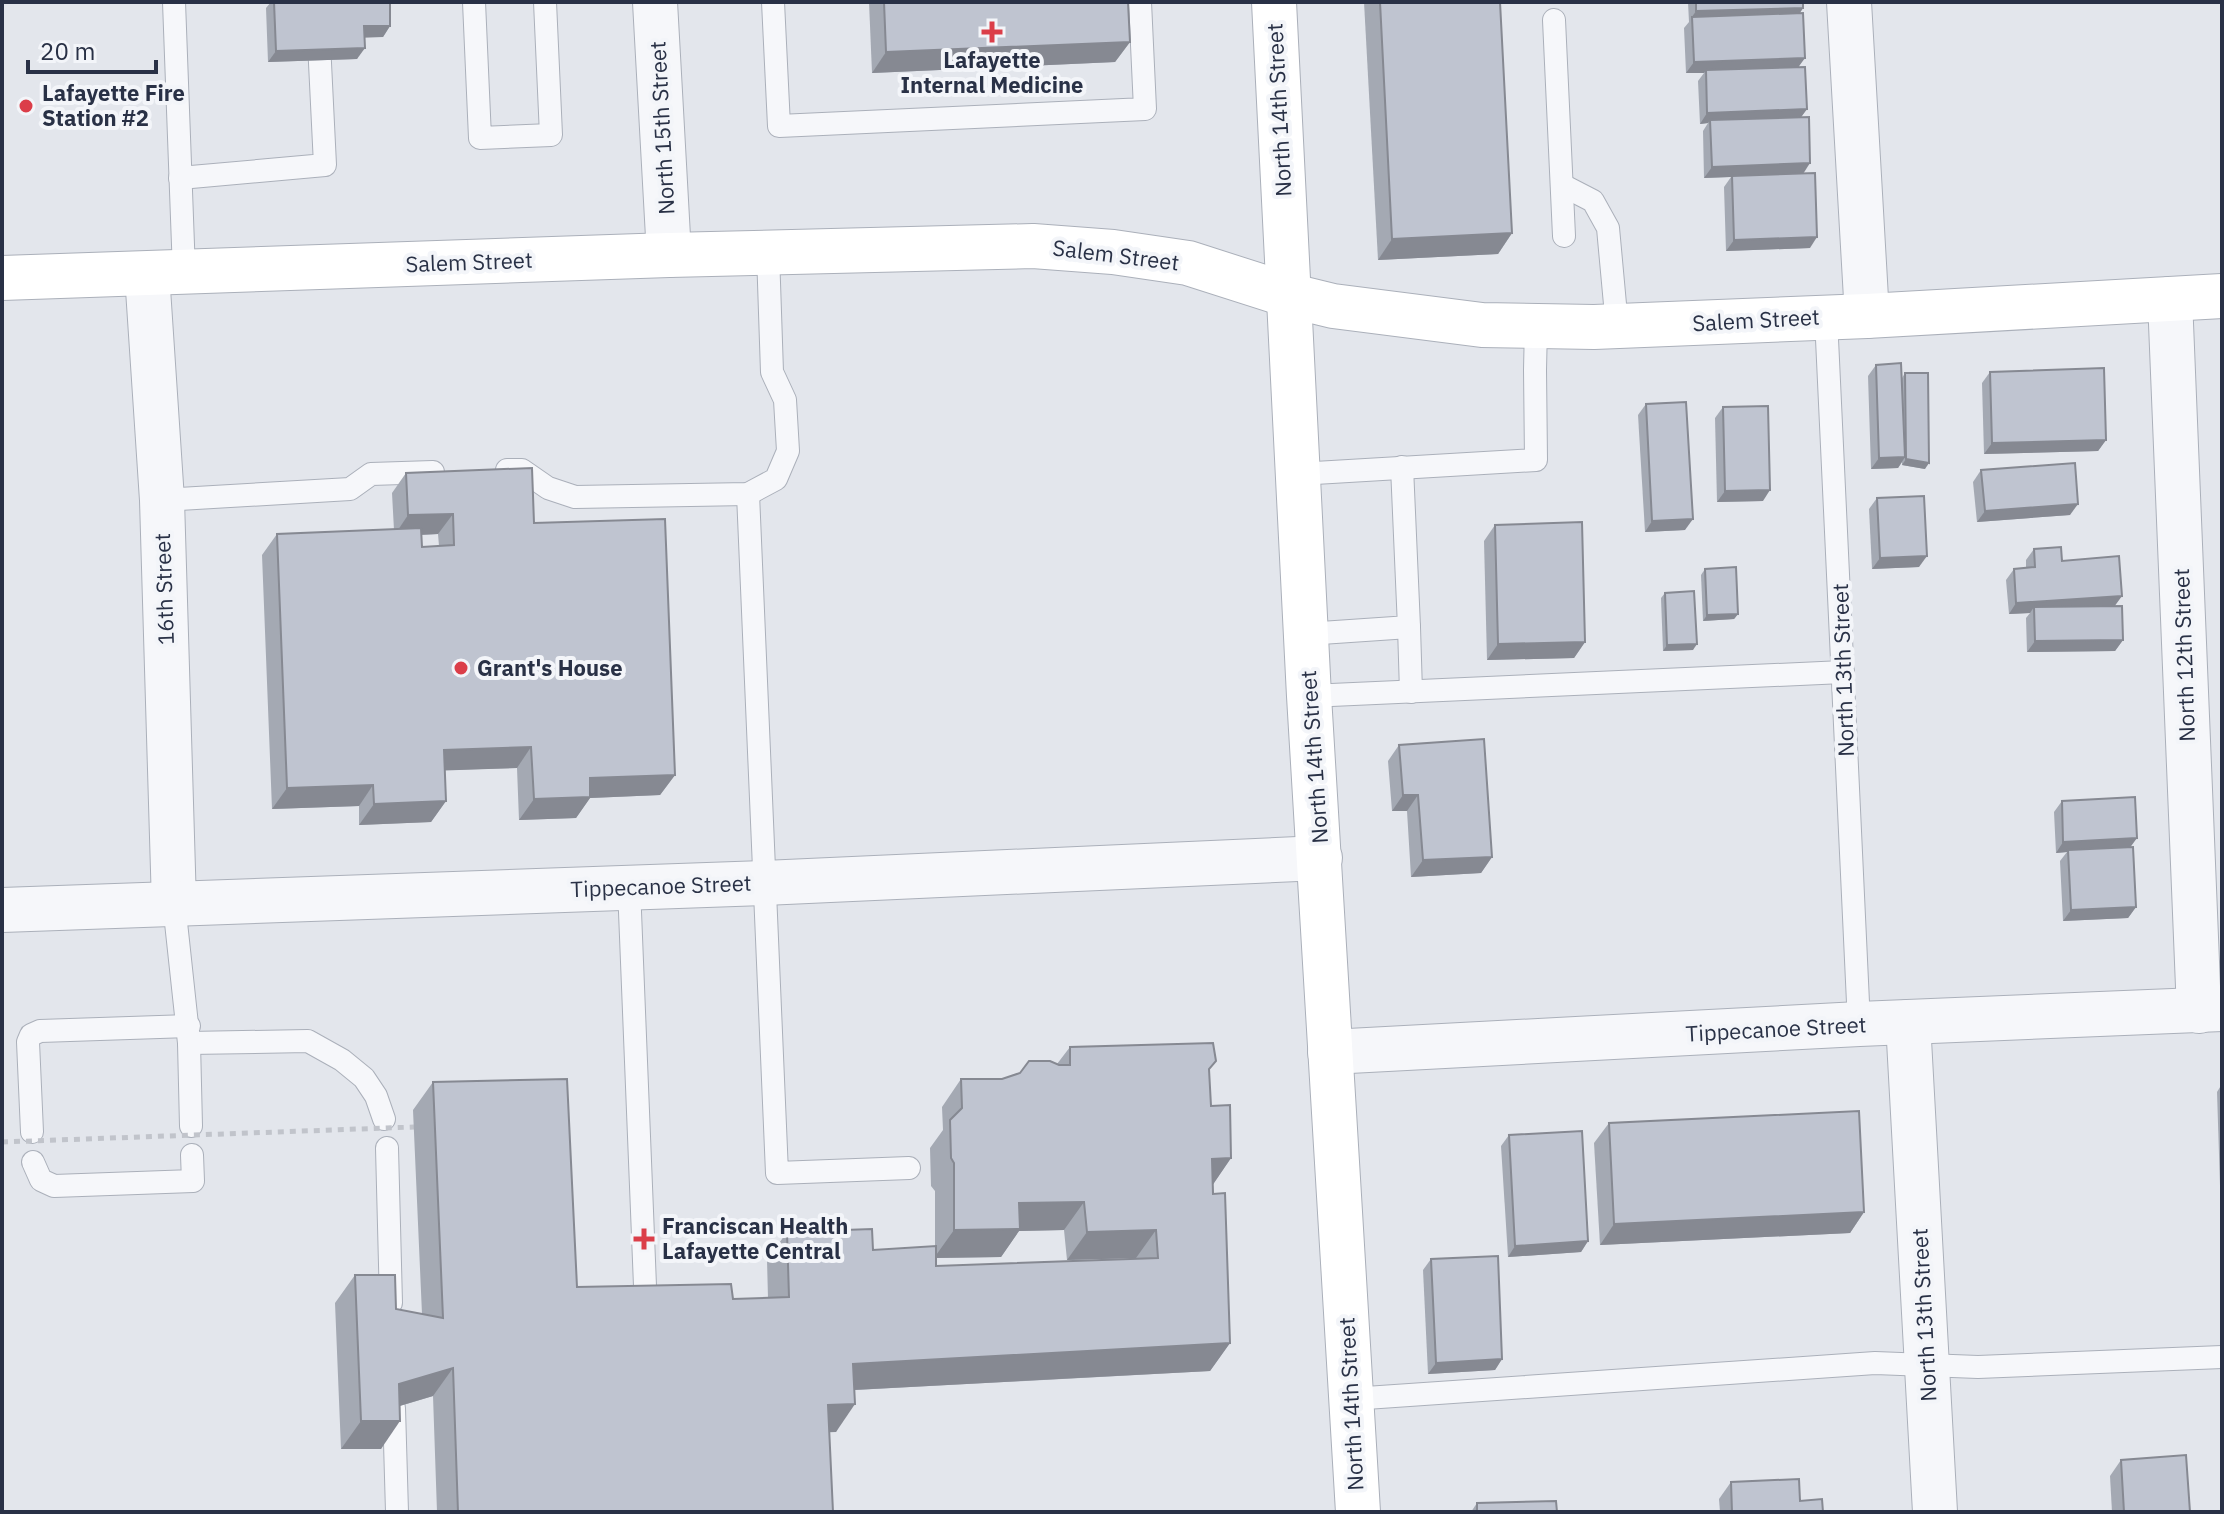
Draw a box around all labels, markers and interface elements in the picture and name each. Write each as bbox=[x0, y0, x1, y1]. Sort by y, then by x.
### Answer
marker: Lafayette Internal Medicine bbox=[981, 21, 1003, 43]
street label: North 14th Street bbox=[1259, 23, 1298, 197]
scale bar bbox=[28, 24, 156, 74]
text: 20 m bbox=[40, 35, 95, 67]
street label: North 15th Street bbox=[642, 41, 681, 215]
place label: Lafayette Internal Medicine bbox=[901, 45, 1083, 99]
place label: Lafayette Fire Station #2 bbox=[42, 78, 185, 132]
marker: Lafayette Fire Station #2 bbox=[17, 97, 35, 115]
street label: Salem Street bbox=[1051, 232, 1181, 277]
street label: Salem Street bbox=[405, 245, 533, 278]
street label: Salem Street bbox=[1692, 302, 1820, 337]
street label: 16th Street bbox=[147, 532, 180, 646]
street label: North 12th Street bbox=[2166, 568, 2201, 742]
street label: North 13th Street bbox=[1825, 583, 1860, 757]
place label: Grant's House bbox=[477, 653, 623, 682]
marker: Grant's House bbox=[452, 659, 470, 677]
street label: North 14th Street bbox=[1293, 669, 1334, 845]
street label: Tippecanoe Street bbox=[570, 868, 752, 903]
street label: Tippecanoe Street bbox=[1685, 1009, 1867, 1048]
place label: Franciscan Health Lafayette Central bbox=[662, 1211, 848, 1265]
marker: Franciscan Health Lafayette Central bbox=[633, 1228, 655, 1250]
street label: North 13th Street bbox=[1904, 1228, 1943, 1402]
street label: North 14th Street bbox=[1331, 1317, 1370, 1491]

